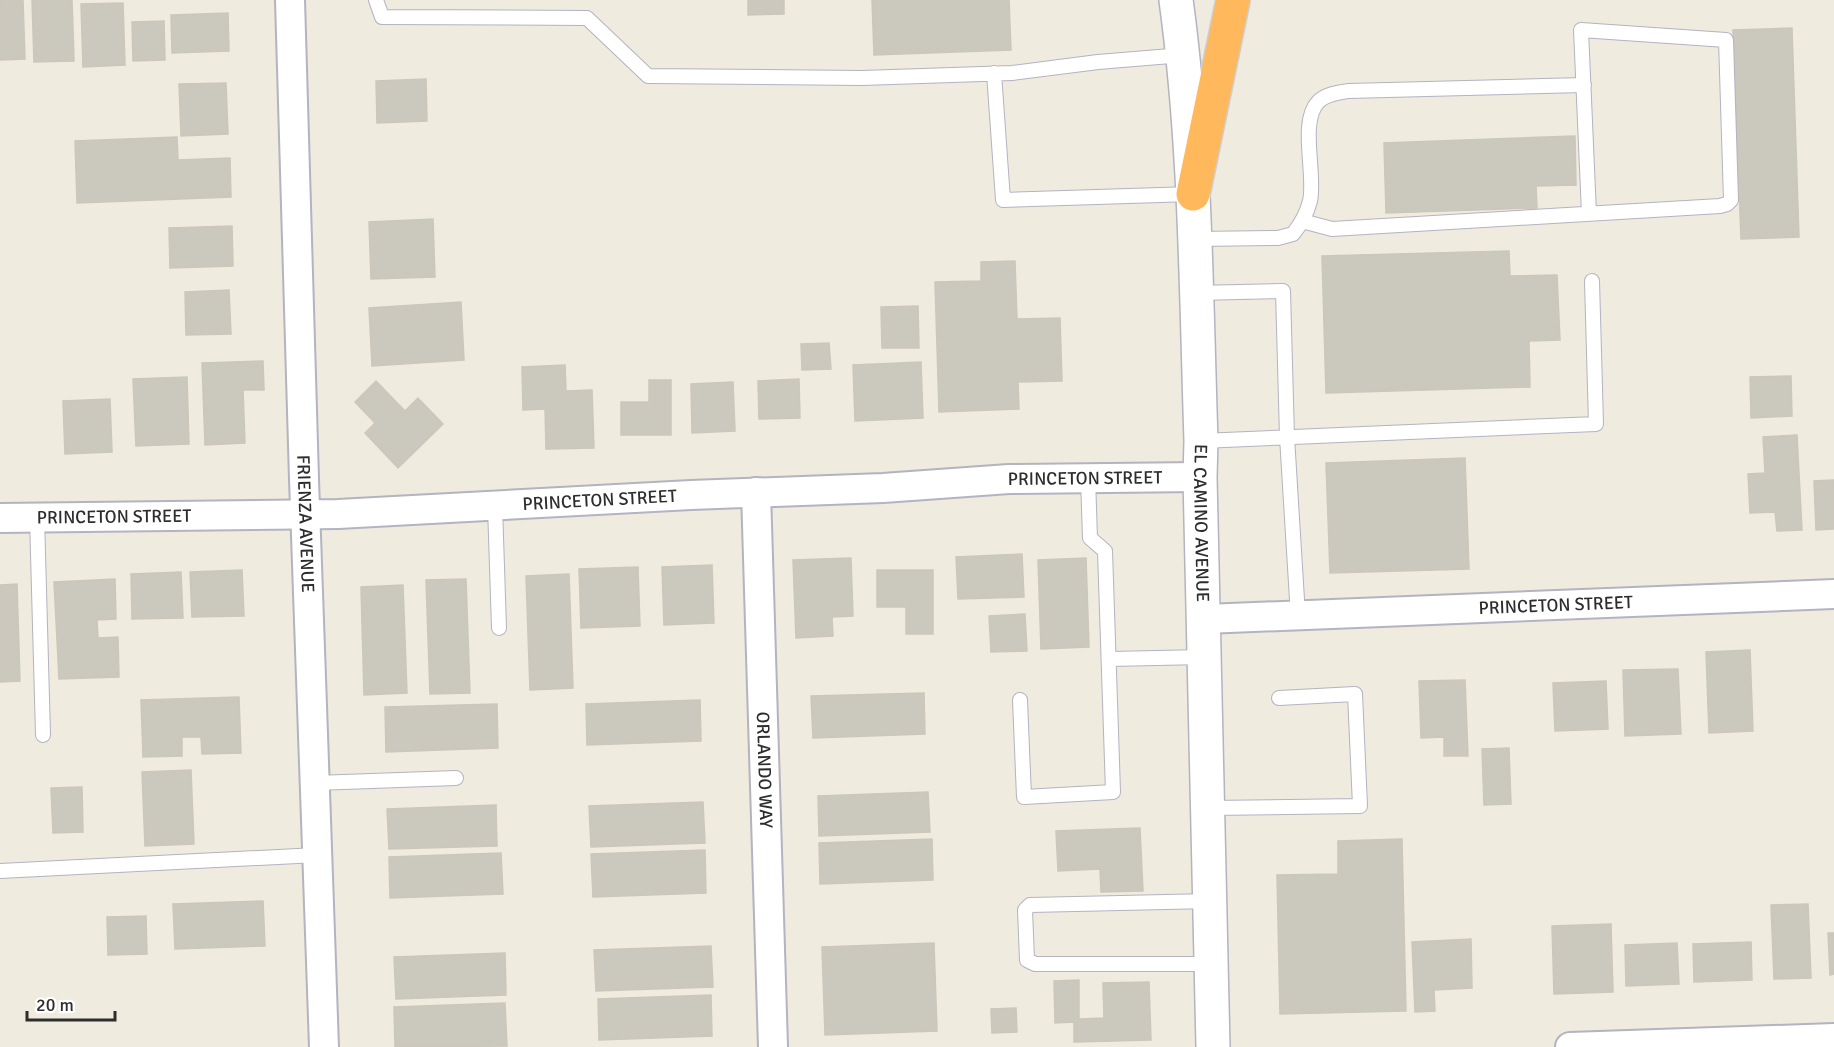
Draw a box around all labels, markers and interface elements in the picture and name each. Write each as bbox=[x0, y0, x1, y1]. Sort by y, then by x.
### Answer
street label: EL CAMINO AVENUE bbox=[1189, 444, 1214, 602]
street label: FRIENZA AVENUE bbox=[292, 454, 319, 593]
street label: PRINCETON STREET bbox=[1008, 466, 1163, 490]
street label: PRINCETON STREET bbox=[522, 485, 677, 515]
street label: PRINCETON STREET bbox=[37, 505, 192, 529]
street label: PRINCETON STREET bbox=[1478, 591, 1634, 619]
street label: ORLANDO WAY bbox=[752, 711, 777, 828]
scale bar bbox=[27, 984, 116, 1022]
text: 20 m bbox=[36, 994, 74, 1016]

